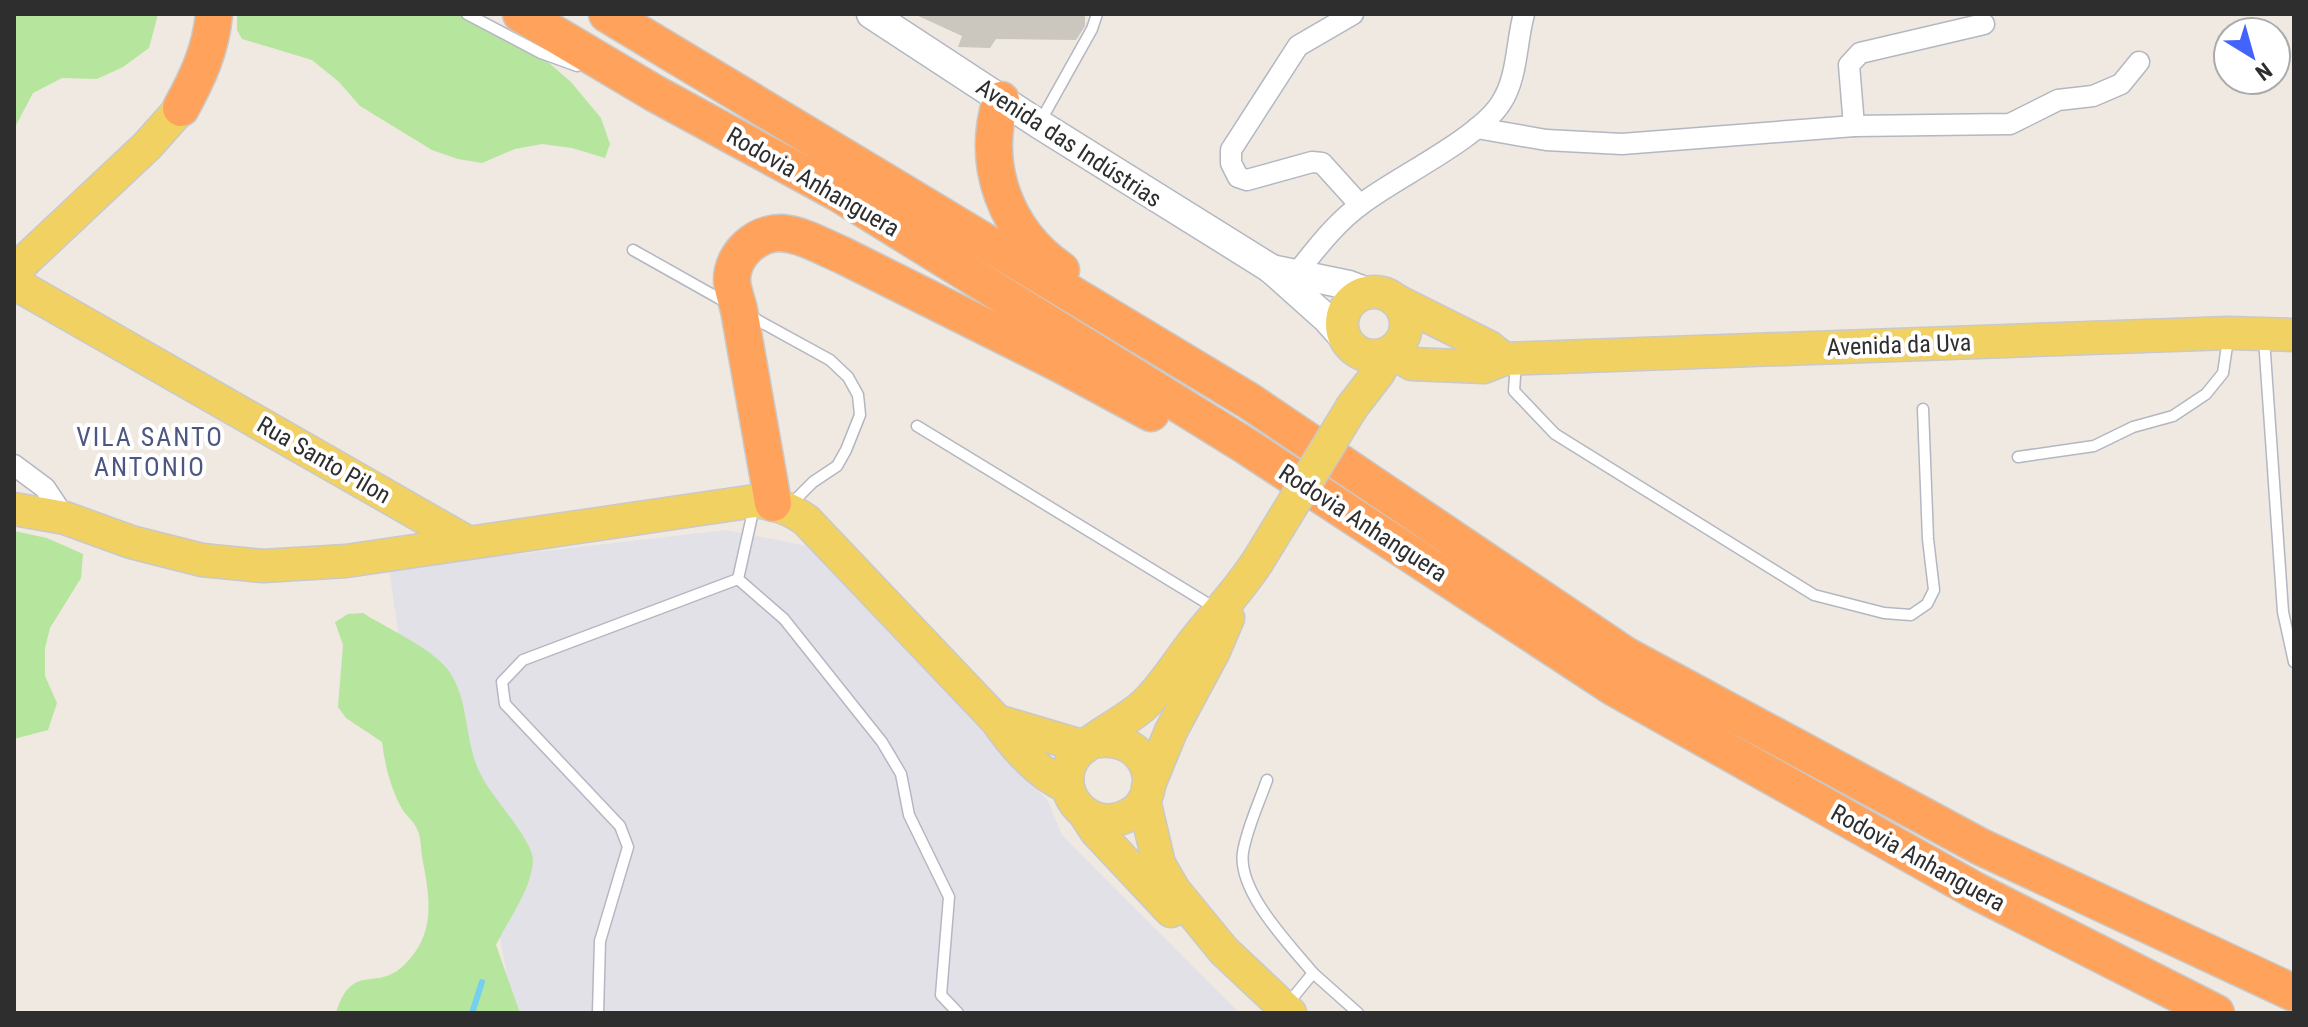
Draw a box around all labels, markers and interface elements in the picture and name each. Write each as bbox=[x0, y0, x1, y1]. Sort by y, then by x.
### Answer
north arrow bbox=[2212, 16, 2292, 96]
text: N bbox=[2251, 58, 2277, 86]
street label: Avenida das Indústrias bbox=[971, 73, 1167, 213]
street label: Rodovia Anhanguera bbox=[722, 121, 904, 243]
street label: Avenida da Uva bbox=[1826, 328, 1972, 362]
street label: Rua Santo Pilon bbox=[252, 411, 396, 509]
district label: VILA SANTO ANTONIO bbox=[76, 422, 224, 482]
street label: Rodovia Anhanguera bbox=[1274, 458, 1452, 588]
street label: Rodovia Anhanguera bbox=[1826, 799, 2010, 917]

